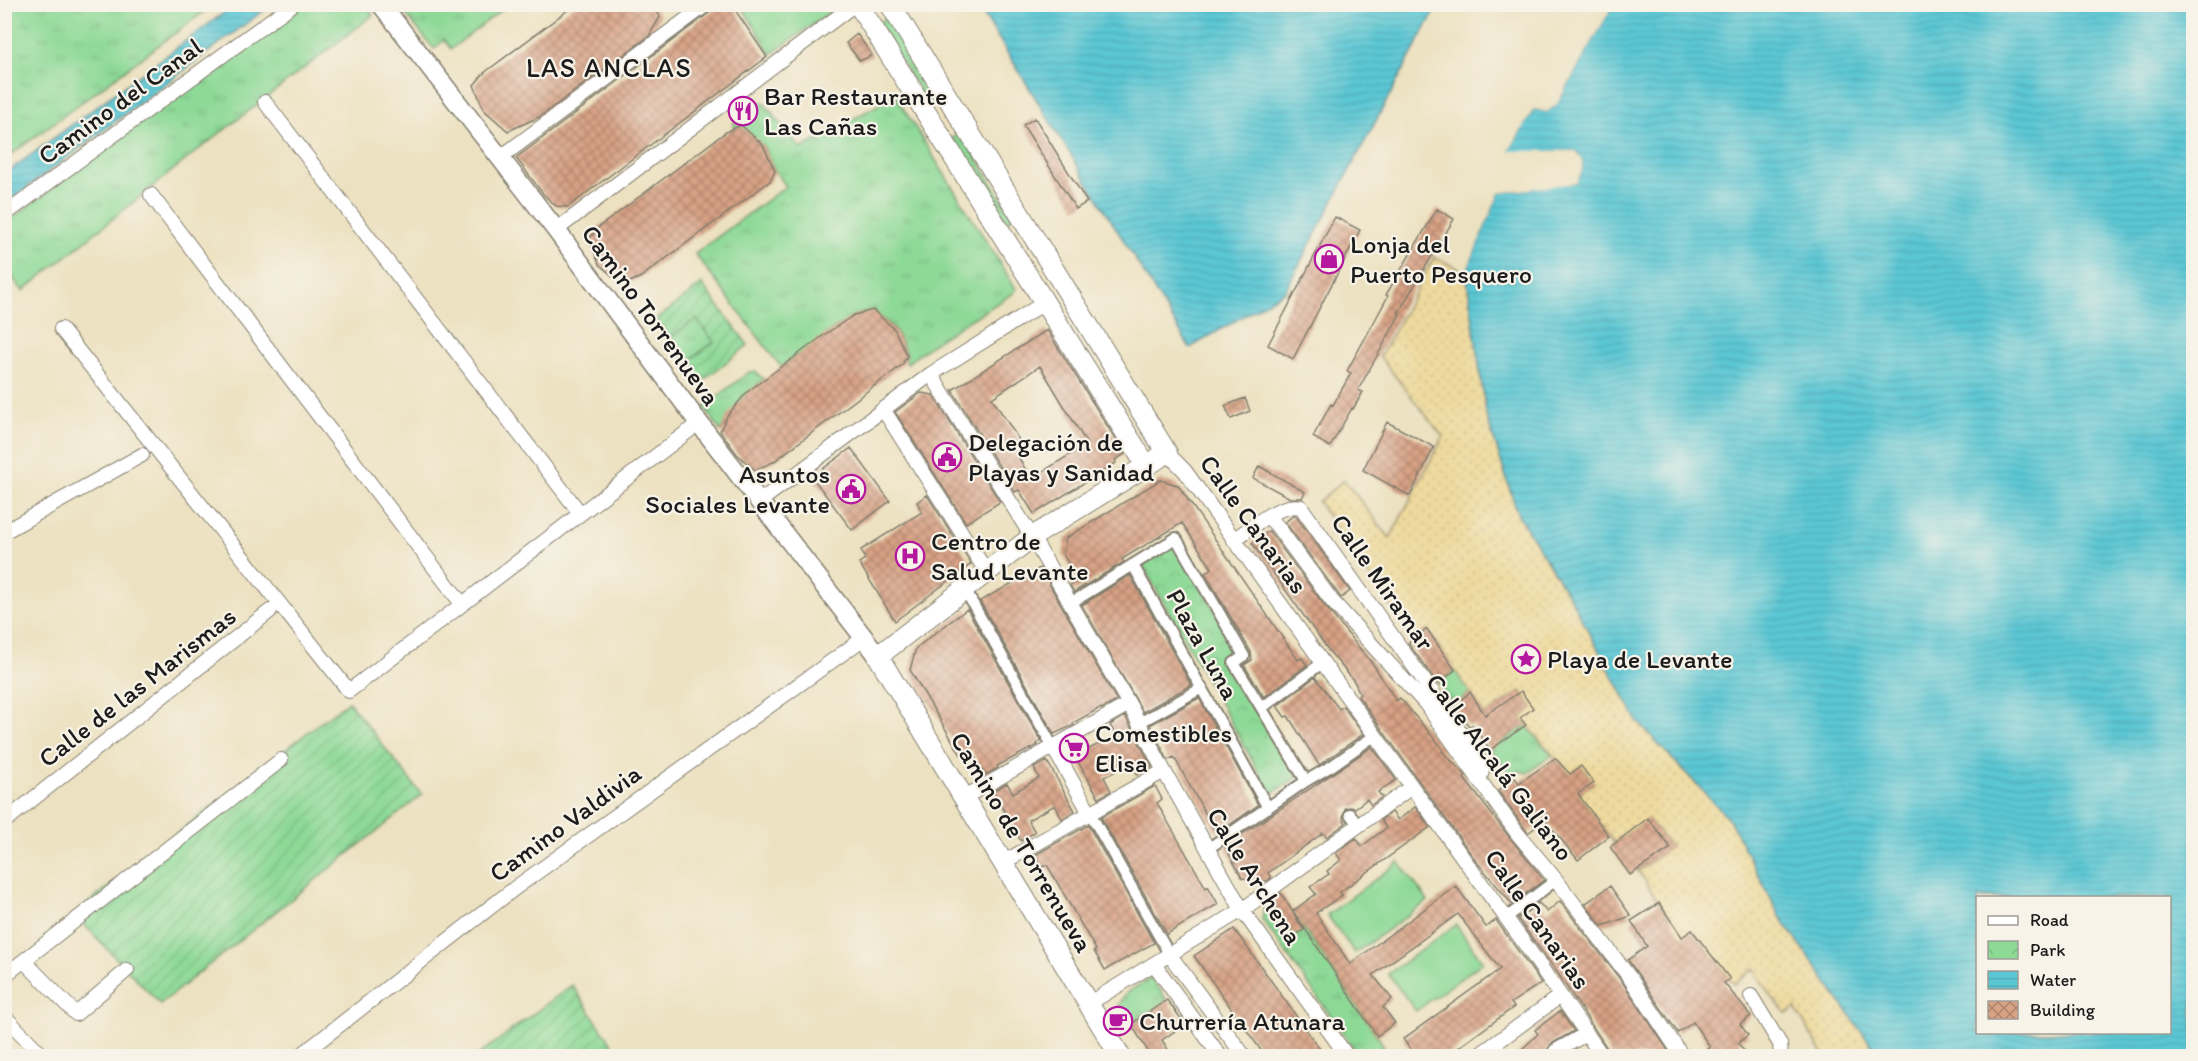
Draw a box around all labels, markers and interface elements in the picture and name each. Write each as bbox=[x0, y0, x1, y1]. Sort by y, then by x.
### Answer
street label: Camino del Canal bbox=[31, 31, 209, 171]
district label: LAS ANCLAS bbox=[526, 51, 692, 84]
place label: Bar Restaurante Las Cañas bbox=[764, 80, 947, 142]
restaurant icon: Bar Restaurante Las Cañas bbox=[727, 95, 759, 127]
street label: Camino Torrenueva bbox=[575, 218, 727, 412]
place label: Lonja del Puerto Pesquero bbox=[1350, 228, 1532, 290]
shop icon: Lonja del Puerto Pesquero bbox=[1313, 243, 1345, 275]
place label: Delegación de Playas y Sanidad bbox=[968, 426, 1155, 488]
public building icon: Delegación de Playas y Sanidad bbox=[931, 441, 963, 473]
street label: Calle Canarias bbox=[1193, 448, 1315, 600]
place label: Asuntos Sociales Levante bbox=[645, 458, 830, 520]
public building icon: Asuntos Sociales Levante bbox=[835, 473, 867, 505]
street label: Calle Miramar bbox=[1324, 508, 1442, 656]
place label: Centro de Salud Levante bbox=[931, 525, 1088, 587]
hospital icon: Centro de Salud Levante bbox=[894, 540, 926, 572]
street label: Plaza Luna bbox=[1159, 583, 1247, 706]
street label: Calle de las Marismas bbox=[32, 600, 242, 774]
place icon: Playa de Levante bbox=[1510, 643, 1542, 675]
place label: Playa de Levante bbox=[1547, 643, 1733, 675]
street label: Calle Alcalá Galiano bbox=[1419, 667, 1581, 867]
place label: Comestibles Elisa bbox=[1095, 717, 1232, 779]
street label: Camino de Torrenueva bbox=[944, 726, 1101, 958]
supermarket icon: Comestibles Elisa bbox=[1058, 732, 1090, 764]
street label: Camino Valdivia bbox=[483, 757, 648, 889]
street label: Calle Archena bbox=[1200, 801, 1310, 951]
street label: Calle Canarias bbox=[1478, 843, 1598, 995]
legend bbox=[1976, 896, 2171, 1034]
text: Road bbox=[2030, 909, 2069, 931]
text: Park bbox=[2030, 939, 2065, 961]
text: Water bbox=[2030, 969, 2076, 991]
text: Building bbox=[2030, 999, 2096, 1021]
cafe icon: Churrería Atunara bbox=[1102, 1005, 1134, 1037]
place label: Churrería Atunara bbox=[1139, 1005, 1345, 1037]

